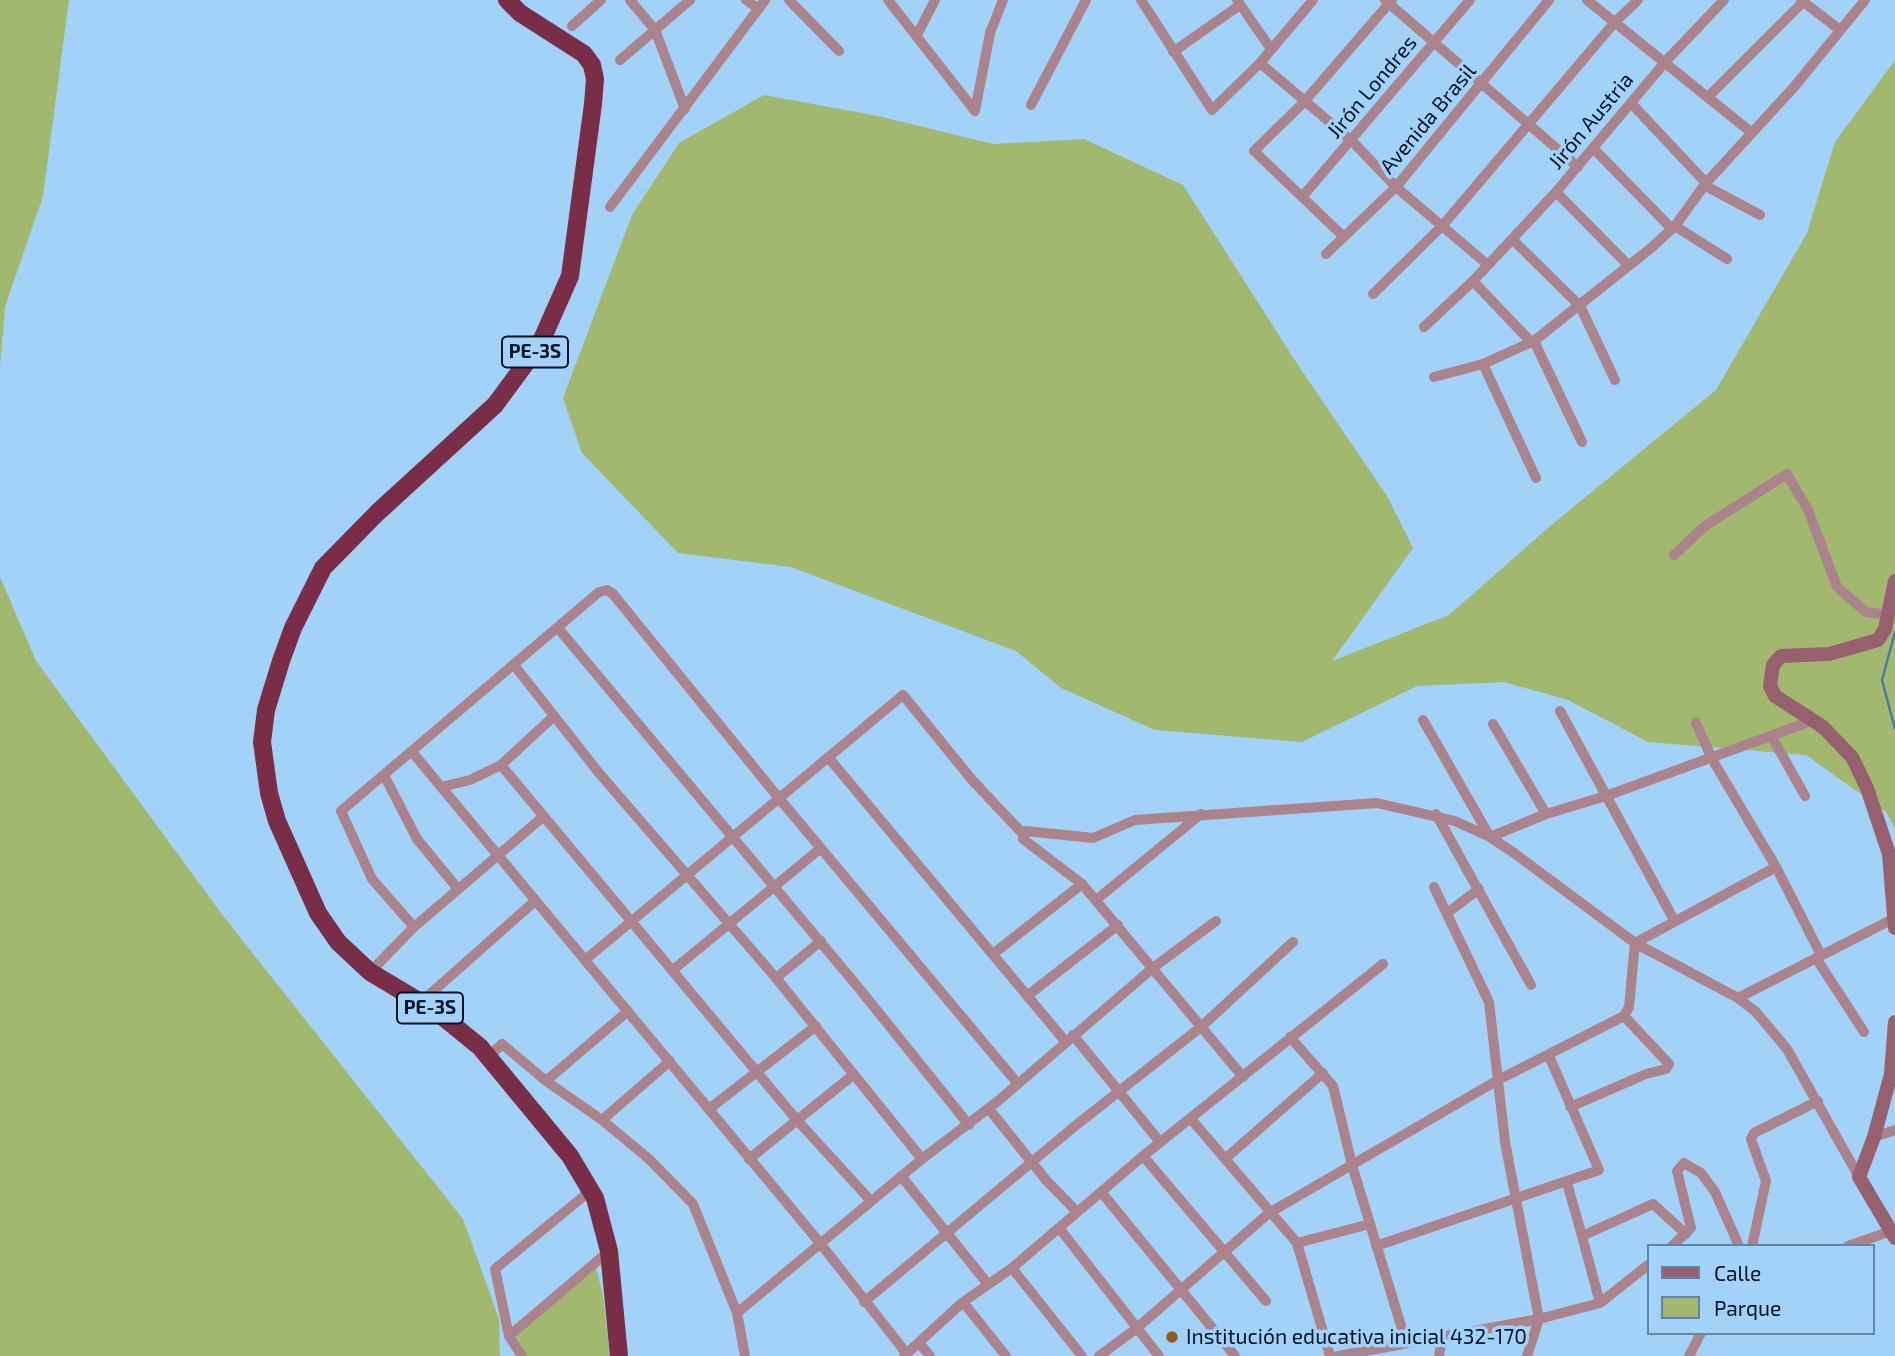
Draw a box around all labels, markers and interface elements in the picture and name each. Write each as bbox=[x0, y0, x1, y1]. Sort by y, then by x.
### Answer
street label: Jirón Londres bbox=[1322, 31, 1422, 143]
street label: Avenida Brasil bbox=[1375, 59, 1481, 179]
street label: Jirón Austria bbox=[1543, 68, 1639, 174]
road number: PE-3S bbox=[502, 336, 568, 368]
road number: PE-3S bbox=[397, 992, 463, 1024]
legend bbox=[1646, 1244, 1874, 1335]
text: Calle bbox=[1714, 1260, 1761, 1285]
text: Parque bbox=[1714, 1295, 1781, 1320]
place label: Institución educativa inicial 432-170 bbox=[1186, 1324, 1527, 1350]
marker: Institución educativa inicial 432-170 bbox=[1164, 1329, 1180, 1345]

